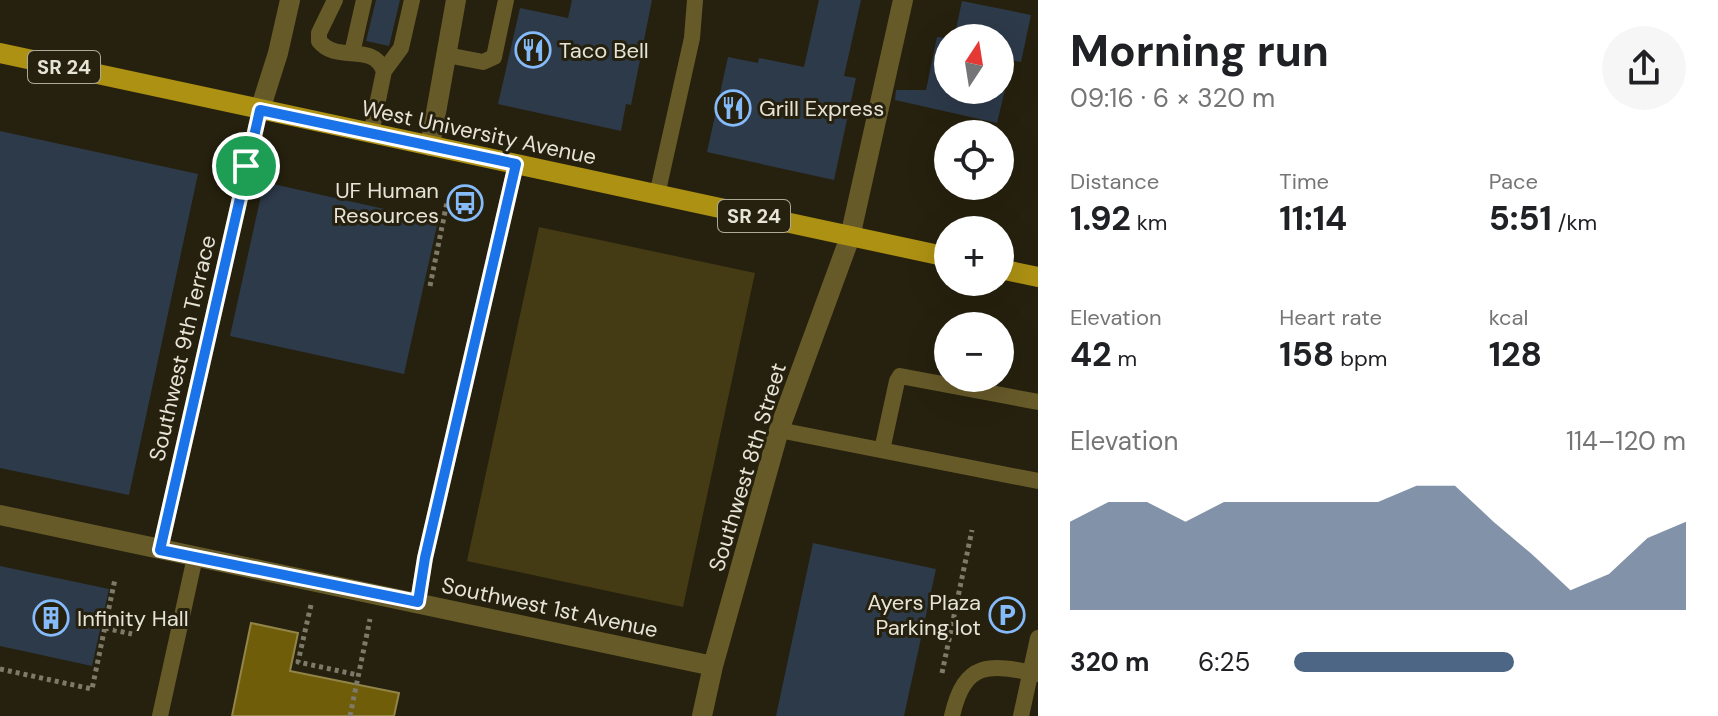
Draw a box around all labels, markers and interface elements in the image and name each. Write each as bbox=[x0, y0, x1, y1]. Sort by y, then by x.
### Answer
text: Morning run bbox=[1070, 22, 1329, 80]
north arrow bbox=[934, 24, 1014, 104]
map controls bbox=[934, 24, 1014, 392]
button: share bbox=[1602, 26, 1686, 110]
restaurant icon: Taco Bell bbox=[514, 31, 552, 69]
place label: Taco Bell bbox=[559, 36, 649, 65]
road number: SR 24 bbox=[28, 51, 100, 83]
text: 09:16 · 6 × 320 m bbox=[1070, 81, 1275, 115]
restaurant icon: Grill Express bbox=[714, 89, 752, 127]
street label: West University Avenue bbox=[359, 93, 599, 172]
place label: Grill Express bbox=[759, 94, 884, 123]
button: locate bbox=[934, 120, 1014, 200]
pin bbox=[212, 132, 280, 200]
icon: arrive bbox=[224, 144, 268, 188]
text: Distance bbox=[1070, 167, 1159, 196]
text: Time bbox=[1279, 167, 1329, 196]
text: Pace bbox=[1489, 167, 1538, 196]
place label: UF Human Resources bbox=[334, 176, 439, 230]
bus stop icon: UF Human Resources bbox=[446, 184, 484, 222]
text: 1.92 bbox=[1070, 196, 1131, 241]
text: 11:14 bbox=[1279, 196, 1347, 241]
text: 5:51 bbox=[1489, 196, 1552, 241]
road number: SR 24 bbox=[718, 200, 790, 232]
text: km bbox=[1131, 208, 1167, 237]
text: /km bbox=[1552, 208, 1597, 237]
button: + bbox=[934, 216, 1014, 296]
street label: Southwest 9th Terrace bbox=[142, 232, 223, 464]
text: Elevation bbox=[1070, 303, 1162, 332]
text: Heart rate bbox=[1279, 303, 1382, 332]
text: kcal bbox=[1489, 303, 1528, 332]
button: − bbox=[934, 312, 1014, 392]
text: 42 bbox=[1070, 332, 1112, 377]
text: 158 bbox=[1279, 332, 1334, 377]
text: 128 bbox=[1489, 332, 1542, 377]
text: m bbox=[1112, 344, 1137, 373]
text: bpm bbox=[1334, 344, 1387, 373]
street label: Southwest 8th Street bbox=[702, 359, 793, 575]
text: Elevation bbox=[1070, 424, 1178, 458]
text: 114–120 m bbox=[1566, 424, 1686, 458]
street label: Southwest 1st Avenue bbox=[439, 570, 661, 645]
place label: Ayers Plaza Parking lot bbox=[867, 588, 981, 642]
parking icon: Ayers Plaza Parking lot bbox=[988, 596, 1026, 634]
building icon: Infinity Hall bbox=[32, 599, 70, 637]
place label: Infinity Hall bbox=[77, 604, 189, 633]
text: 320 m bbox=[1070, 645, 1149, 679]
text: 6:25 bbox=[1198, 645, 1250, 679]

